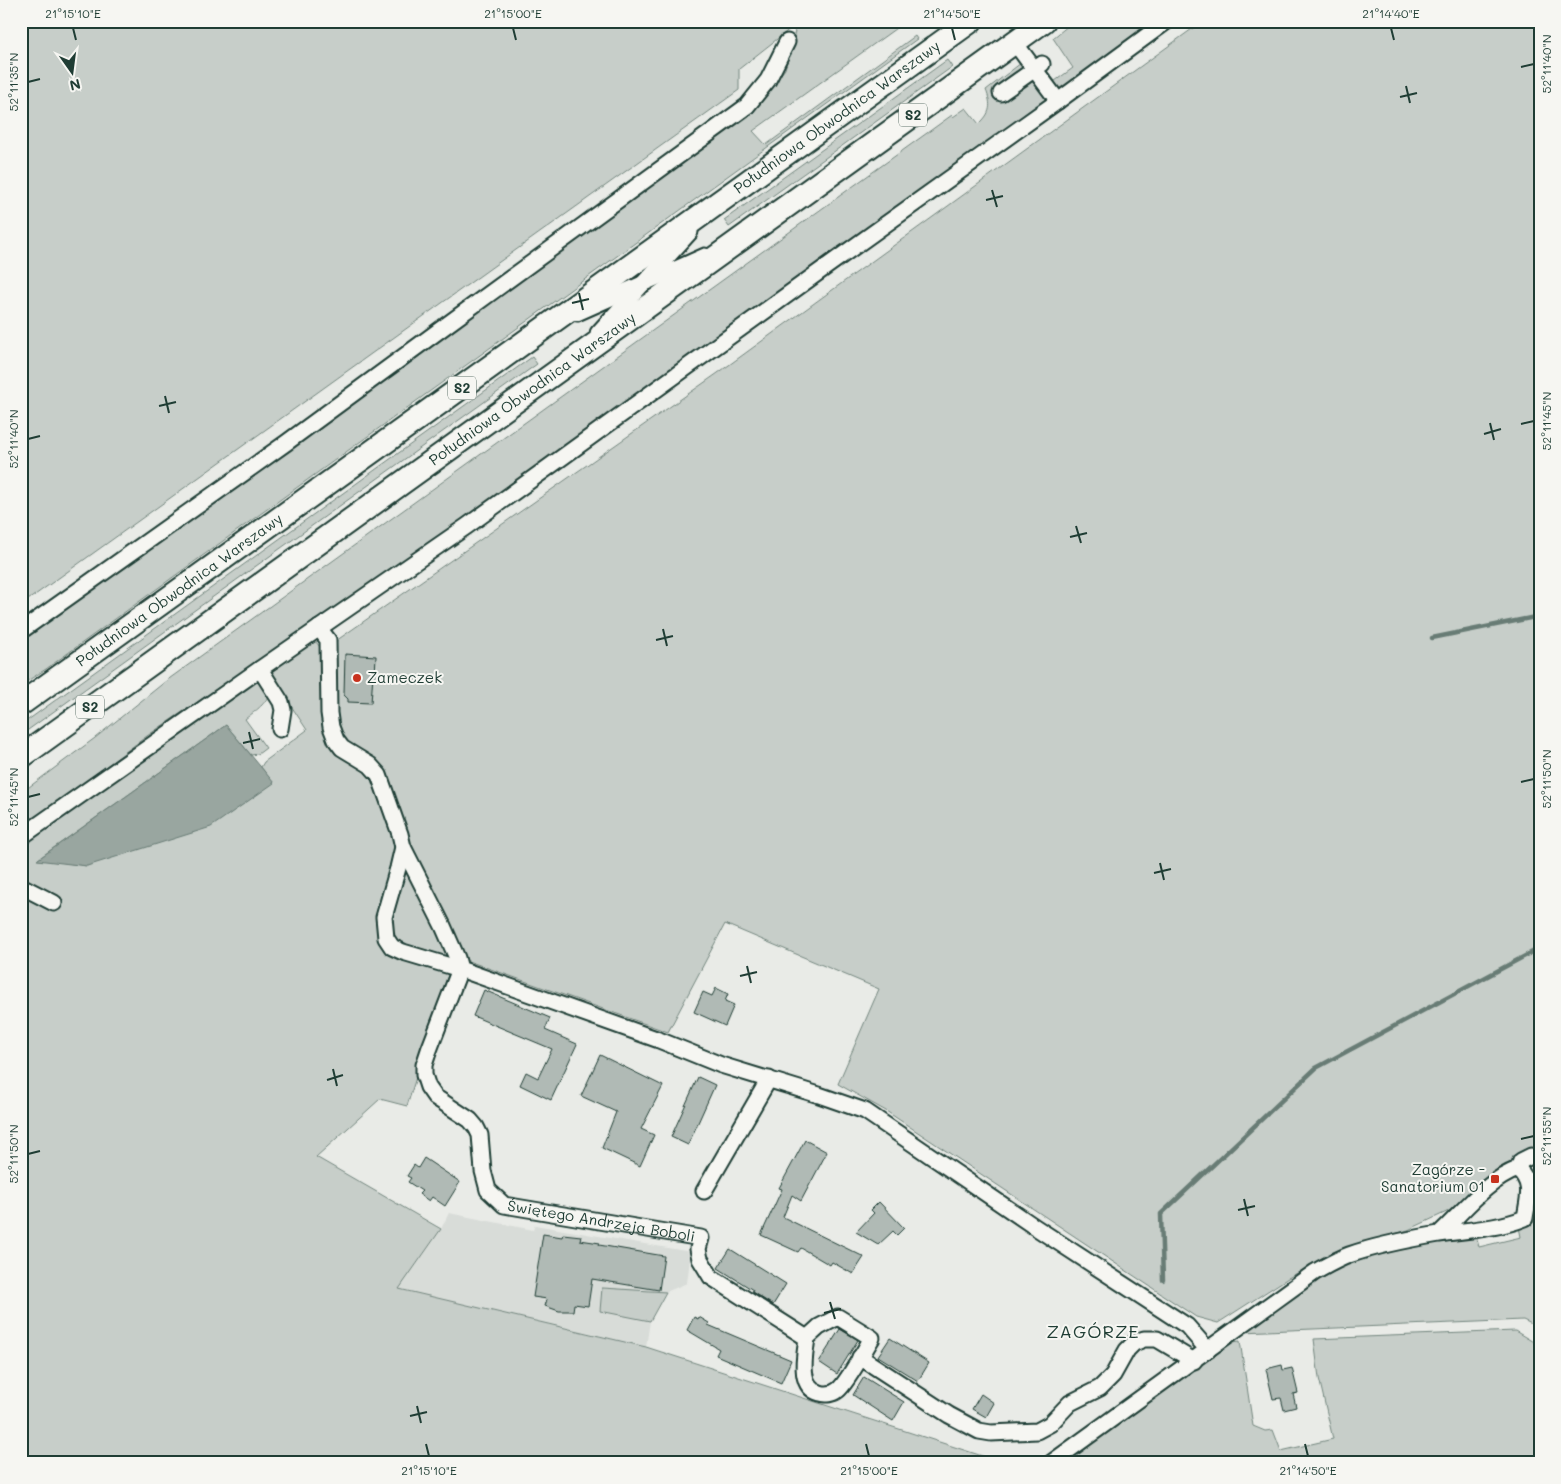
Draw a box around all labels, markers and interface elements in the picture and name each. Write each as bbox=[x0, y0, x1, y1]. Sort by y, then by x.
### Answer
text: 21°15'10"E bbox=[45, 5, 101, 21]
text: 21°15'00"E bbox=[484, 5, 542, 21]
text: 21°14'50"E bbox=[923, 5, 981, 21]
text: 21°14'40"E bbox=[1362, 5, 1420, 21]
text: 52°11'40"N bbox=[1538, 34, 1554, 94]
street label: Południowa Obwodnica Warszawy bbox=[729, 35, 944, 198]
north arrow bbox=[48, 48, 98, 98]
text: 52°11'35"N bbox=[5, 53, 21, 111]
text: N bbox=[68, 75, 83, 96]
road number: S2 bbox=[899, 104, 927, 126]
street label: Południowa Obwodnica Warszawy bbox=[424, 307, 639, 469]
road number: S2 bbox=[448, 376, 476, 399]
text: 52°11'45"N bbox=[1538, 392, 1554, 450]
text: 52°11'40"N bbox=[5, 409, 21, 469]
street label: Południowa Obwodnica Warszawy bbox=[71, 508, 286, 670]
place label: Zameczek bbox=[367, 667, 442, 687]
marker: Zameczek bbox=[351, 672, 363, 684]
road number: S2 bbox=[76, 696, 104, 719]
text: 52°11'50"N bbox=[1538, 749, 1554, 809]
text: 52°11'45"N bbox=[5, 768, 21, 826]
text: 52°11'55"N bbox=[1538, 1107, 1554, 1165]
text: 52°11'50"N bbox=[5, 1124, 21, 1184]
place label: Zagórze - Sanatorium 01 bbox=[1381, 1159, 1485, 1196]
marker: Zagórze - Sanatorium 01 bbox=[1489, 1173, 1501, 1185]
street label: Świętego Andrzeja Boboli bbox=[506, 1195, 697, 1246]
district label: ZAGÓRZE bbox=[1046, 1319, 1140, 1343]
text: 21°15'10"E bbox=[401, 1462, 457, 1478]
text: 21°15'00"E bbox=[840, 1462, 898, 1478]
text: 21°14'50"E bbox=[1279, 1462, 1337, 1478]

